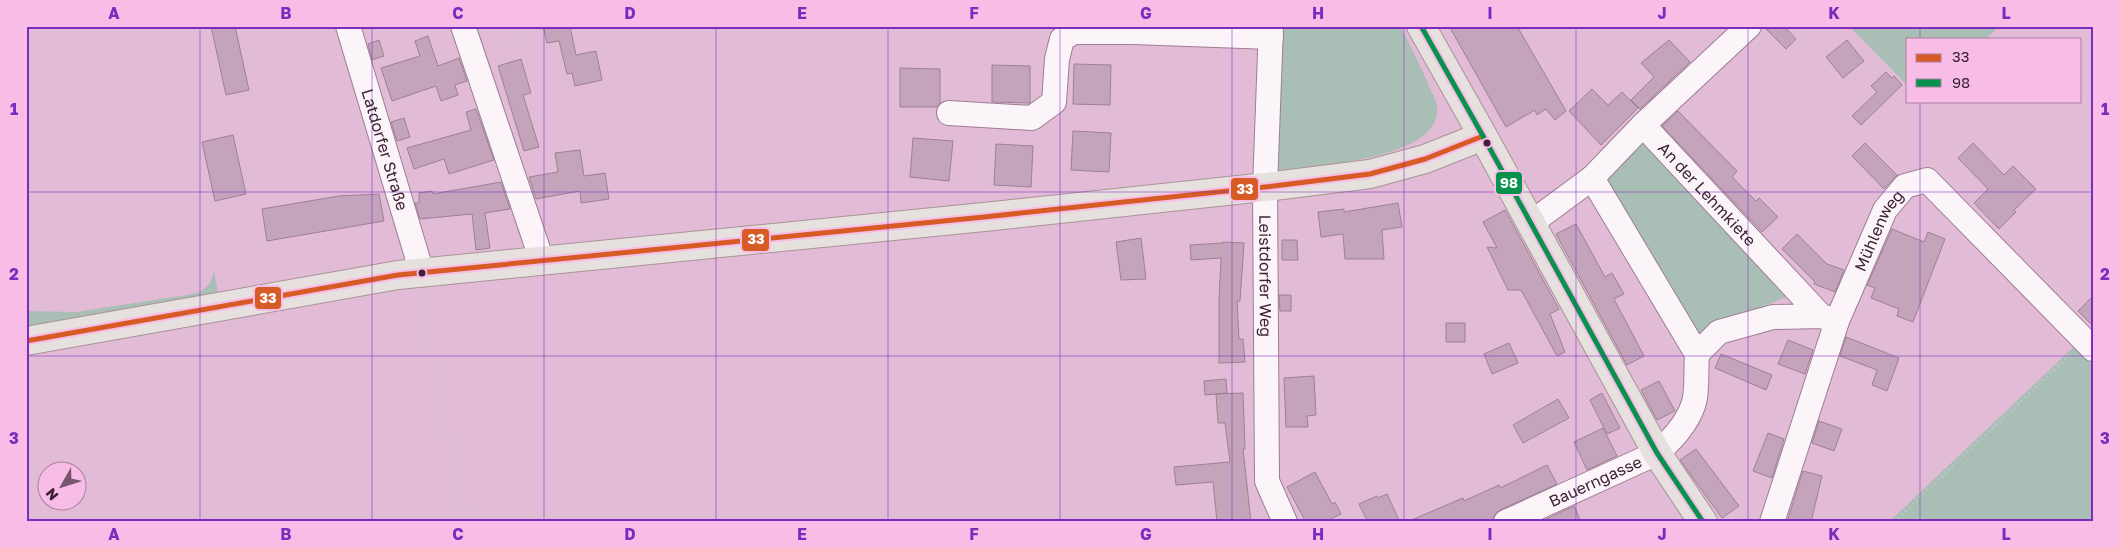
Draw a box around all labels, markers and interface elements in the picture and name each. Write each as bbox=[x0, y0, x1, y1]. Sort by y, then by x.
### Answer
text: A bbox=[108, 3, 120, 23]
text: B bbox=[280, 3, 292, 23]
text: C bbox=[452, 3, 464, 23]
text: D bbox=[624, 3, 636, 23]
text: E bbox=[797, 3, 807, 23]
text: F bbox=[969, 3, 979, 23]
text: G bbox=[1140, 3, 1152, 23]
text: H bbox=[1312, 3, 1324, 23]
text: I bbox=[1487, 3, 1493, 23]
text: J bbox=[1657, 3, 1667, 23]
text: K bbox=[1828, 3, 1840, 23]
text: L bbox=[2001, 3, 2011, 23]
legend bbox=[1906, 38, 2082, 102]
text: 33 bbox=[1952, 47, 1970, 65]
text: 98 bbox=[1952, 73, 1970, 91]
street label: Latdorfer Straße bbox=[357, 86, 413, 213]
text: 1 bbox=[10, 99, 18, 119]
text: 1 bbox=[2101, 99, 2109, 119]
unlabelled marker bbox=[1482, 138, 1492, 148]
street label: An der Lehmkiete bbox=[1654, 138, 1761, 250]
line badge: 98 bbox=[1495, 171, 1523, 195]
text: 98 bbox=[1500, 174, 1518, 191]
line badge: 33 bbox=[1230, 177, 1259, 201]
text: 33 bbox=[1236, 180, 1254, 197]
street label: Mühlenweg bbox=[1850, 186, 1908, 274]
street label: Leistdorfer Weg bbox=[1255, 215, 1276, 337]
line badge: 33 bbox=[741, 228, 770, 252]
text: 33 bbox=[747, 230, 765, 247]
text: 2 bbox=[9, 264, 19, 284]
text: 2 bbox=[2100, 264, 2110, 284]
unlabelled marker bbox=[417, 268, 427, 278]
line badge: 33 bbox=[254, 286, 282, 310]
text: 33 bbox=[259, 289, 277, 306]
text: 3 bbox=[9, 428, 19, 448]
text: 3 bbox=[2100, 428, 2110, 448]
street label: Bauerngasse bbox=[1546, 451, 1645, 511]
north arrow bbox=[38, 460, 88, 510]
text: N bbox=[42, 485, 61, 504]
text: A bbox=[108, 524, 120, 544]
text: B bbox=[280, 524, 292, 544]
text: C bbox=[452, 524, 464, 544]
text: D bbox=[624, 524, 636, 544]
text: E bbox=[797, 524, 807, 544]
text: F bbox=[969, 524, 979, 544]
text: G bbox=[1140, 524, 1152, 544]
text: H bbox=[1312, 524, 1324, 544]
text: I bbox=[1487, 524, 1493, 544]
text: J bbox=[1657, 524, 1667, 544]
text: K bbox=[1828, 524, 1840, 544]
text: L bbox=[2001, 524, 2011, 544]

